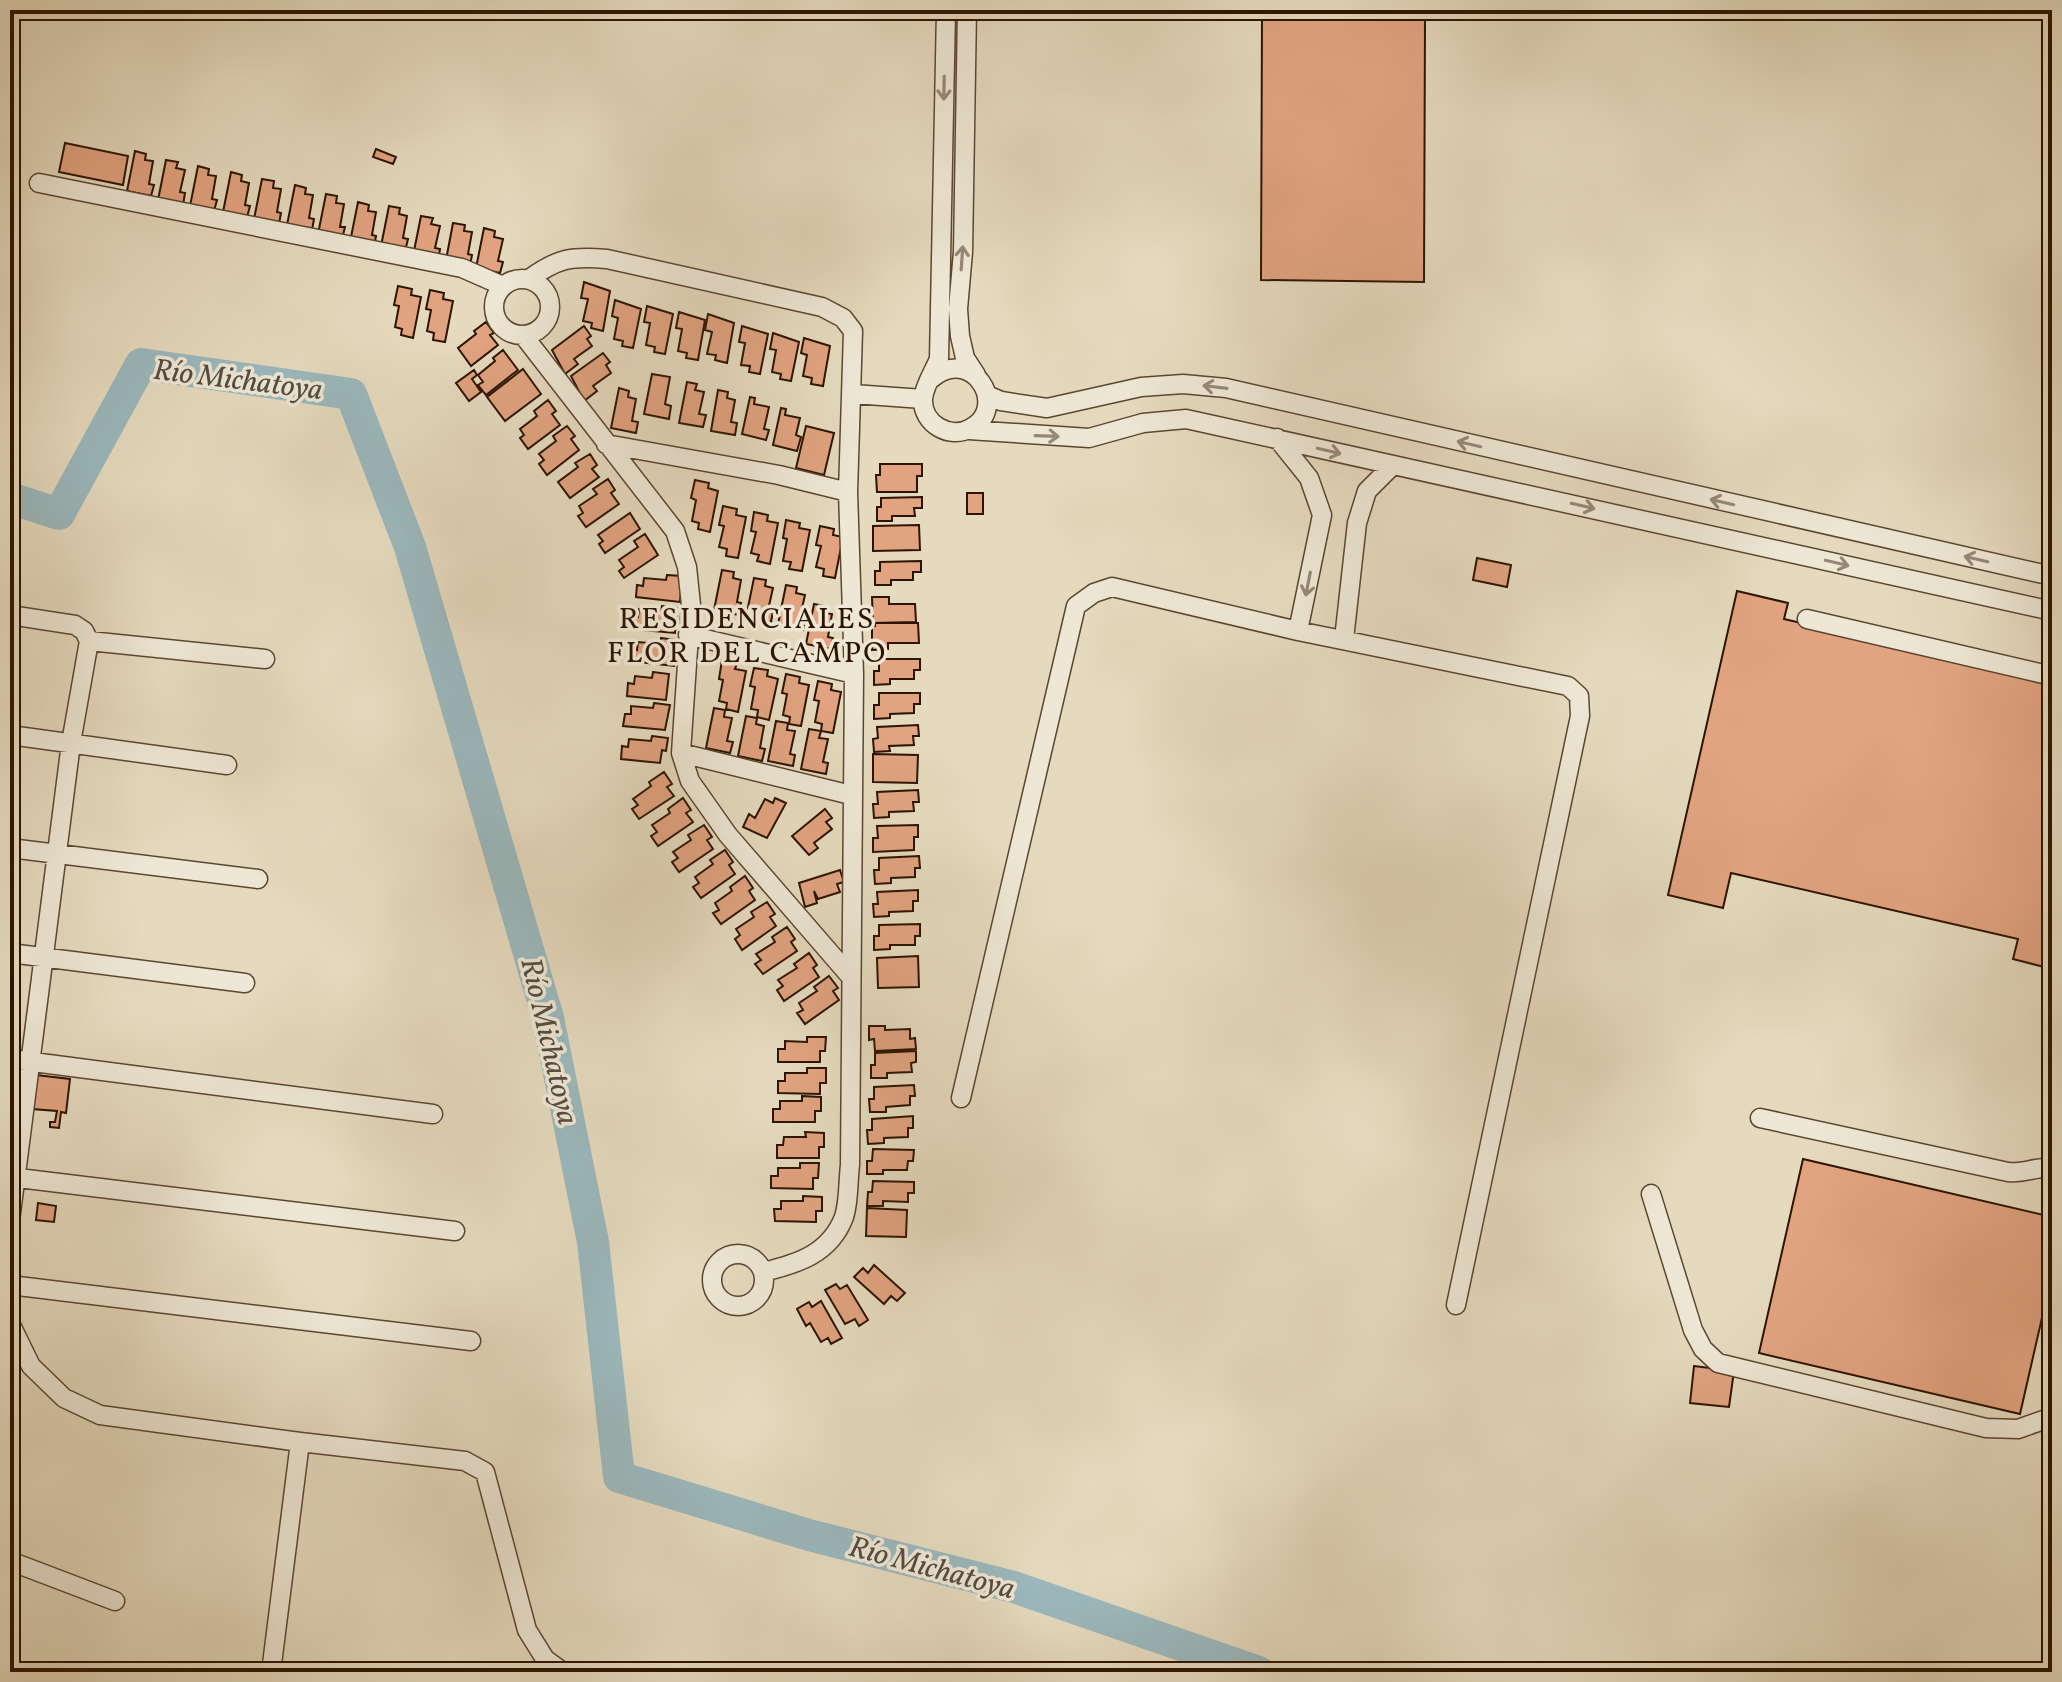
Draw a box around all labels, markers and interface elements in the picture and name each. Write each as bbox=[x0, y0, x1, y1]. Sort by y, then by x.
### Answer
one-way arrow bbox=[937, 74, 952, 101]
one-way arrow bbox=[955, 245, 970, 272]
water label: Río Michatoya bbox=[151, 350, 325, 412]
one-way arrow bbox=[1203, 379, 1228, 394]
one-way arrow bbox=[1033, 428, 1060, 443]
one-way arrow bbox=[1457, 436, 1482, 451]
one-way arrow bbox=[1316, 444, 1341, 459]
one-way arrow bbox=[1710, 494, 1736, 509]
one-way arrow bbox=[1570, 499, 1595, 514]
one-way arrow bbox=[1964, 551, 1989, 566]
one-way arrow bbox=[1823, 556, 1849, 571]
one-way arrow bbox=[1300, 571, 1315, 597]
district label: RESIDENCIALES FLOR DEL CAMPO bbox=[607, 599, 887, 675]
water label: Río Michatoya bbox=[508, 954, 588, 1129]
water label: Río Michatoya bbox=[844, 1527, 1019, 1611]

